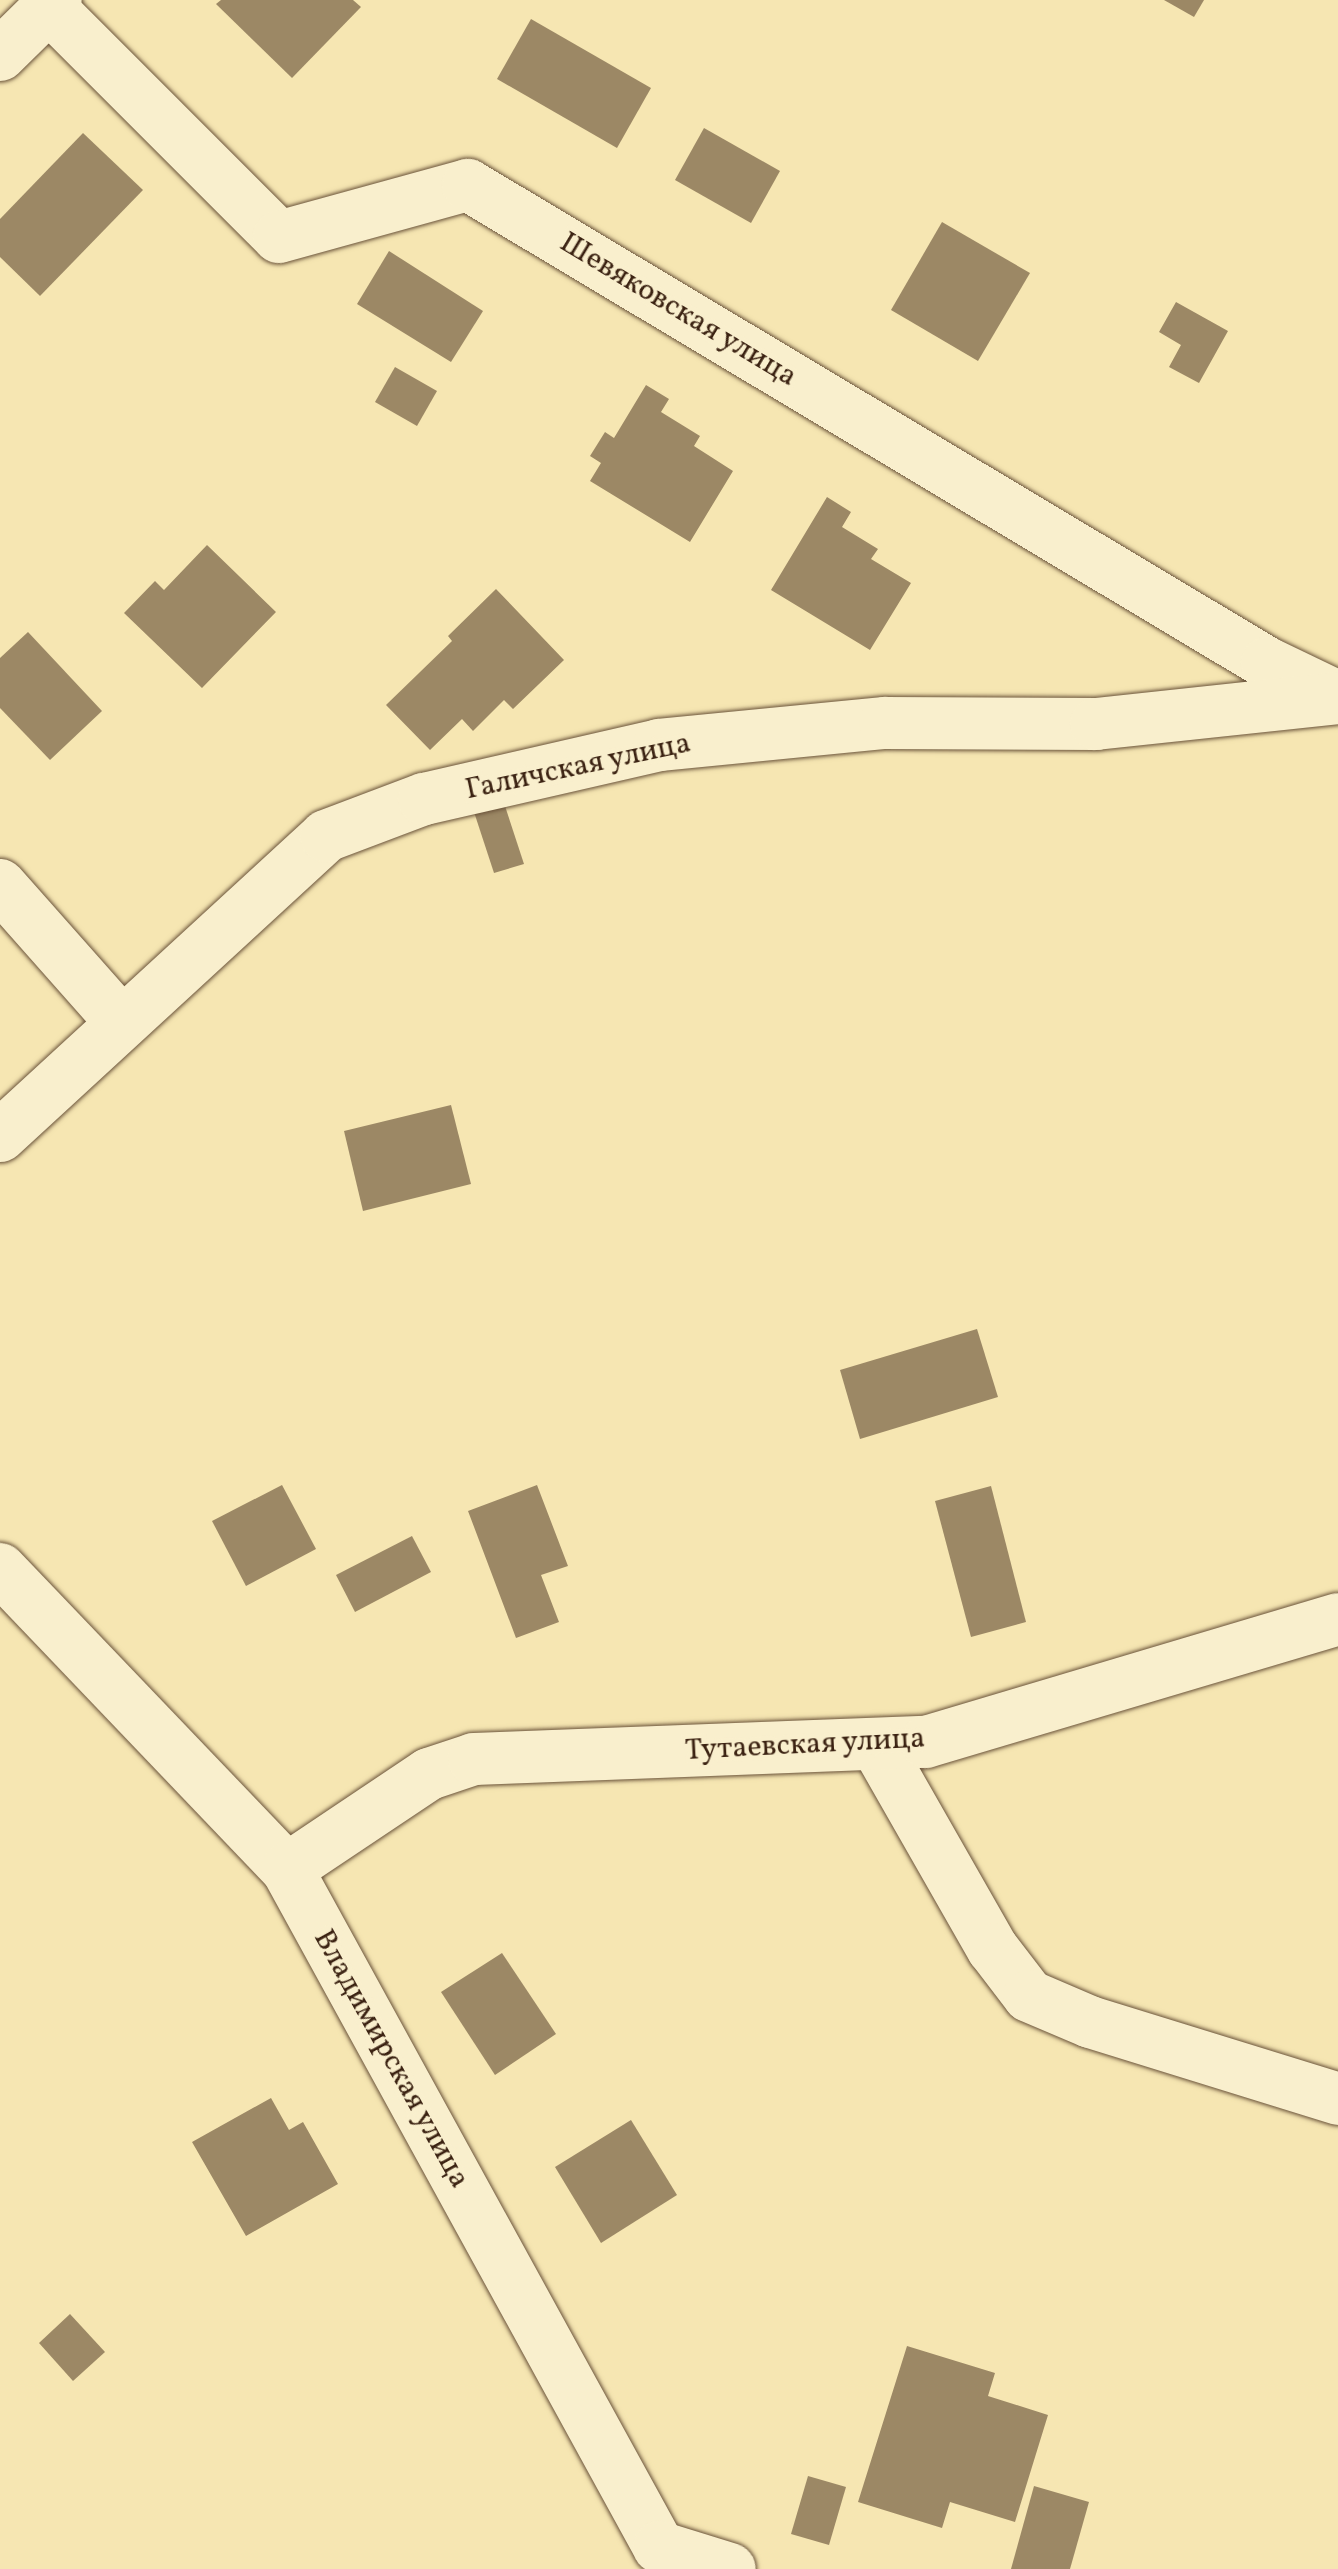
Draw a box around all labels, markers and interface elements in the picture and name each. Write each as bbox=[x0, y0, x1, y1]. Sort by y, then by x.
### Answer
street label: Шевяковская улица bbox=[552, 225, 804, 395]
street label: Галичская улица bbox=[462, 725, 694, 809]
street label: Тутаевская улица bbox=[684, 1721, 926, 1769]
street label: Владимирская улица bbox=[305, 1923, 477, 2195]

